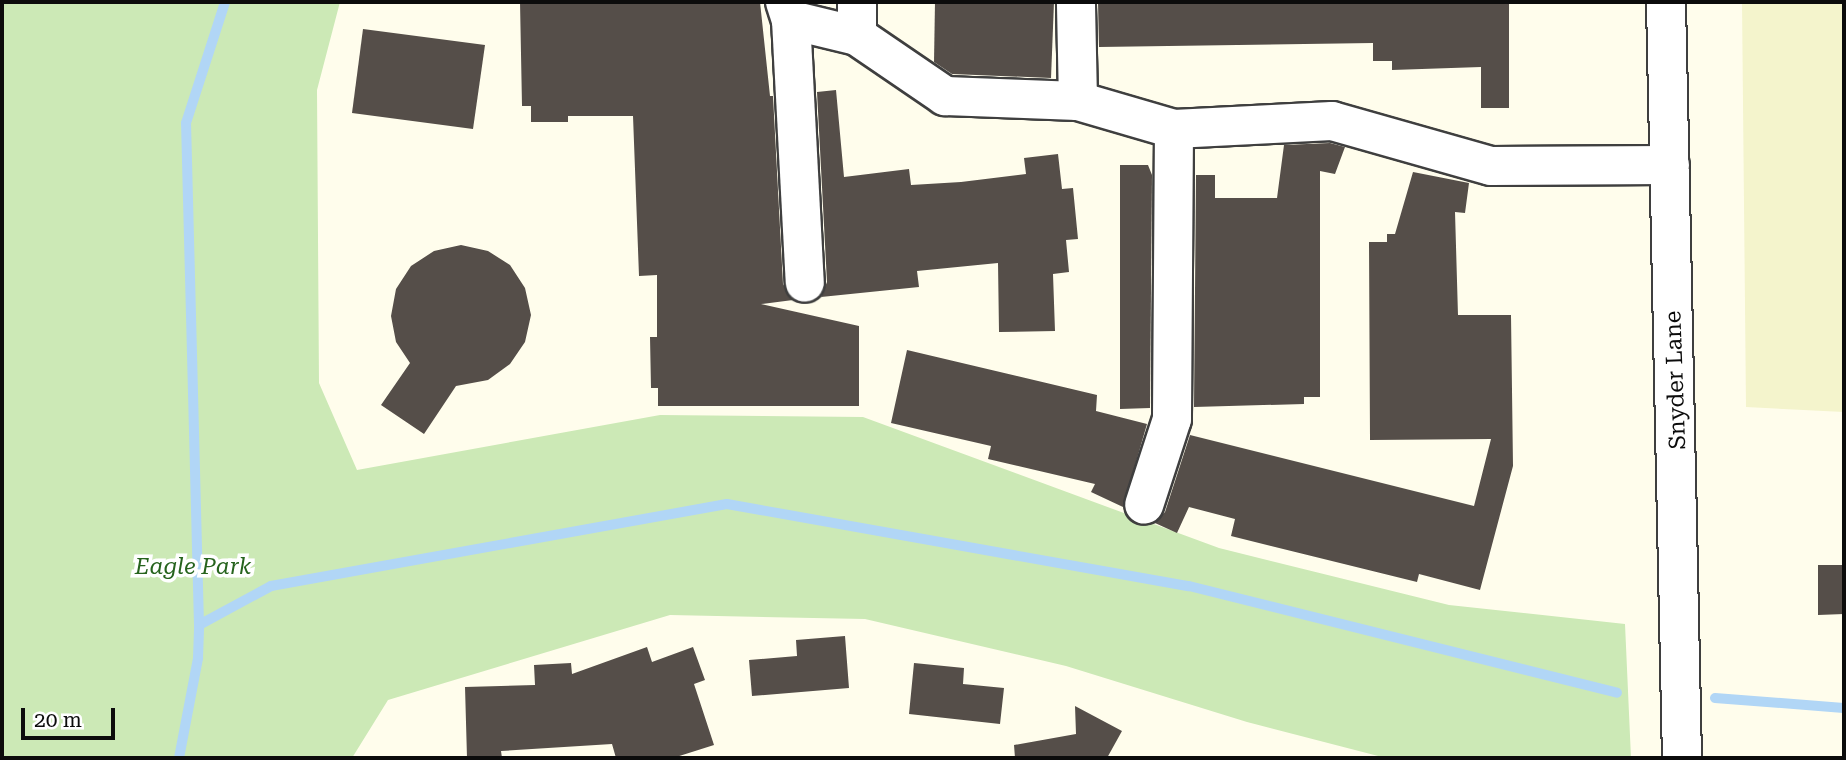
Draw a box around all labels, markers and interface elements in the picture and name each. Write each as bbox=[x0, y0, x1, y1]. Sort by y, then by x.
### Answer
street label: Snyder Lane bbox=[1660, 310, 1692, 450]
park label: Eagle Park bbox=[135, 553, 251, 581]
scale bar bbox=[24, 694, 119, 738]
text: 20 m bbox=[34, 708, 82, 732]

